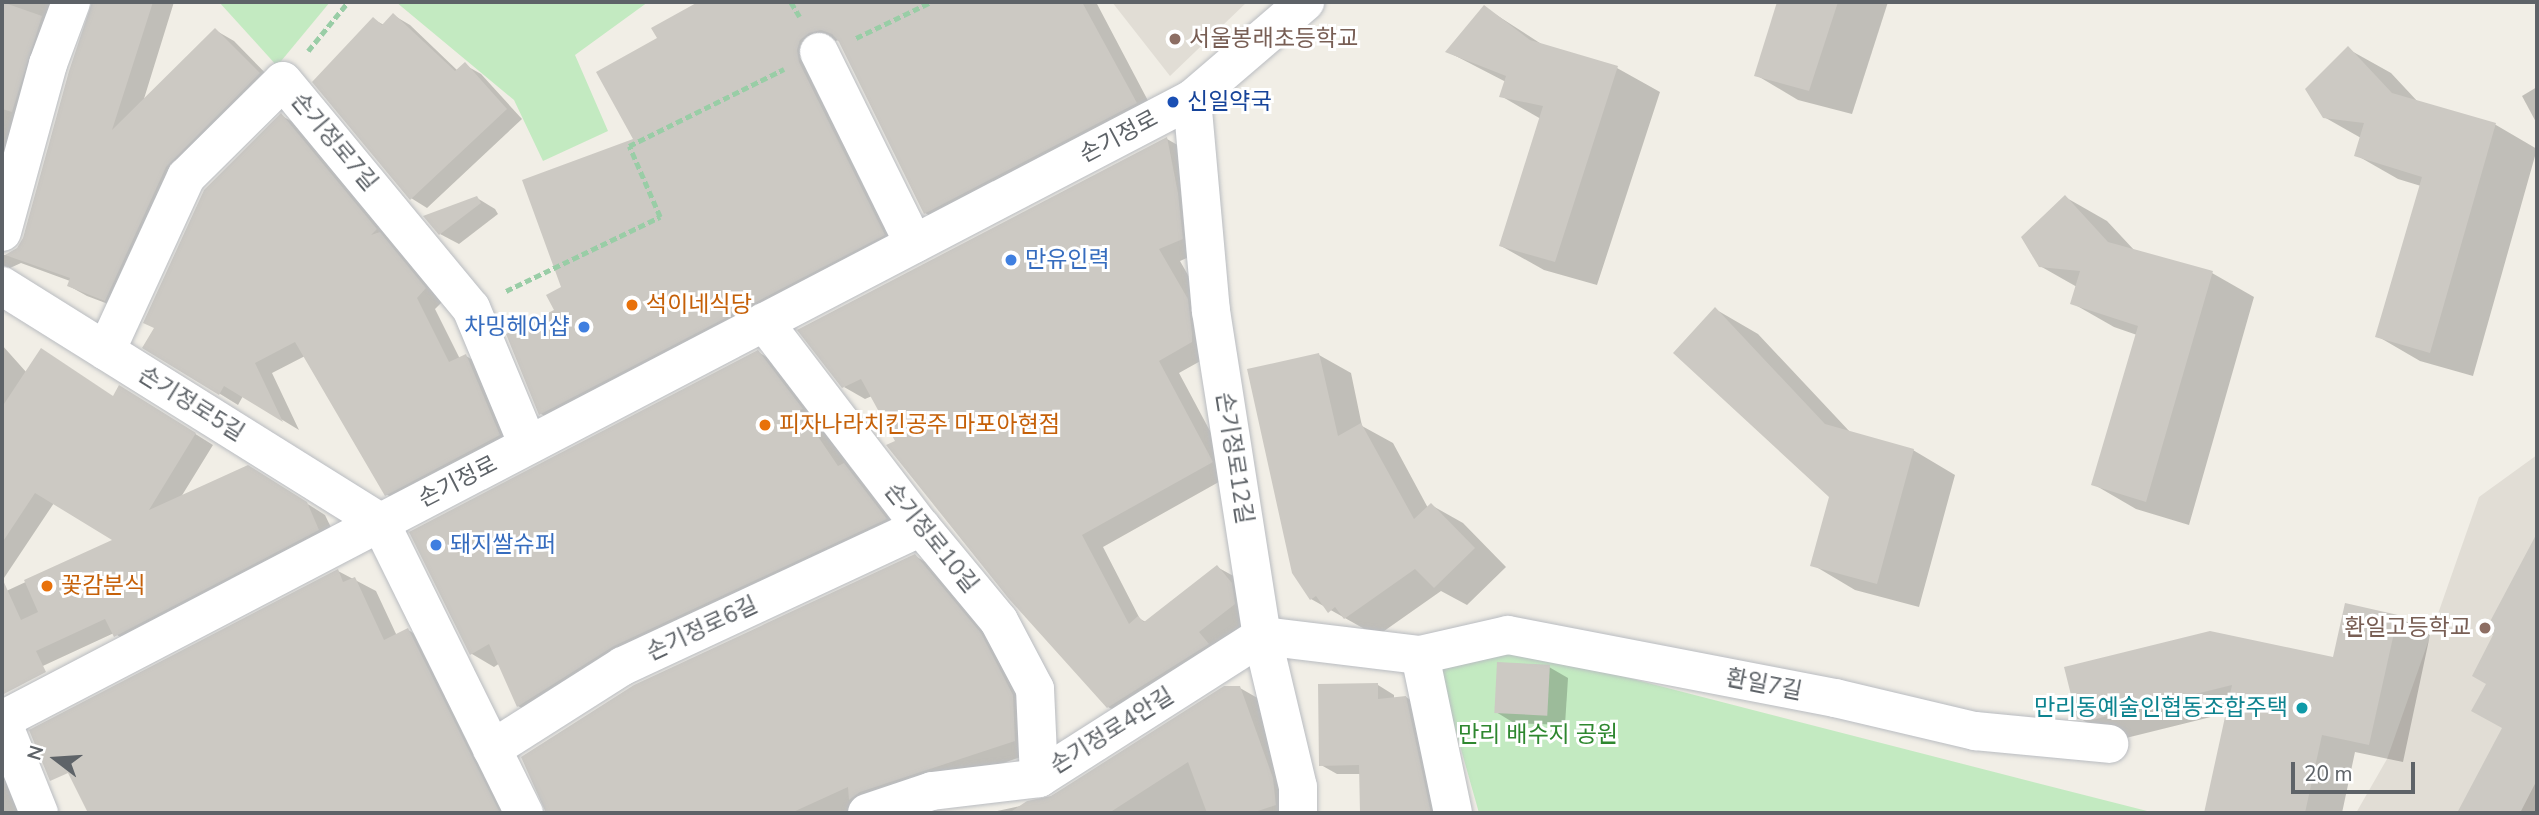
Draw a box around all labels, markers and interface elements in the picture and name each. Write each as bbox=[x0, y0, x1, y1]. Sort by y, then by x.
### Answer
place label: 서울봉래초등학교 bbox=[1189, 25, 1358, 53]
marker: 서울봉래초등학교 bbox=[1167, 31, 1183, 47]
street label: 손기정로7길 bbox=[285, 87, 383, 197]
place label: 신일약국 bbox=[1187, 88, 1272, 116]
marker: 신일약국 bbox=[1165, 94, 1181, 110]
street label: 손기정로 bbox=[1075, 105, 1163, 169]
place label: 만유인력 bbox=[1025, 246, 1110, 274]
marker: 만유인력 bbox=[1003, 252, 1019, 268]
place label: 석이네식당 bbox=[646, 291, 752, 319]
marker: 석이네식당 bbox=[624, 297, 640, 313]
place label: 차밍헤어샵 bbox=[464, 313, 570, 341]
marker: 차밍헤어샵 bbox=[576, 319, 592, 335]
street label: 손기정로5길 bbox=[133, 361, 249, 447]
street label: 손기정로12길 bbox=[1210, 390, 1258, 526]
place label: 피자나라치킨공주 마포아현점 bbox=[779, 411, 1060, 439]
marker: 피자나라치킨공주 마포아현점 bbox=[757, 417, 773, 433]
street label: 손기정로 bbox=[414, 450, 502, 514]
street label: 손기정로10길 bbox=[878, 477, 984, 599]
place label: 돼지쌀슈퍼 bbox=[450, 531, 556, 559]
marker: 돼지쌀슈퍼 bbox=[428, 537, 444, 553]
place label: 꽃감분식 bbox=[61, 572, 146, 600]
marker: 꽃감분식 bbox=[39, 578, 55, 594]
street label: 손기정로6길 bbox=[642, 591, 762, 667]
place label: 환일고등학교 bbox=[2344, 614, 2471, 642]
marker: 환일고등학교 bbox=[2477, 620, 2493, 636]
street label: 환일7길 bbox=[1723, 664, 1805, 706]
street label: 손기정로4안길 bbox=[1045, 682, 1179, 780]
place label: 만리동예술인협동조합주택 bbox=[2034, 694, 2288, 722]
marker: 만리동예술인협동조합주택 bbox=[2294, 700, 2310, 716]
park label: 만리 배수지 공원 bbox=[1458, 721, 1618, 749]
north arrow bbox=[21, 724, 91, 794]
text: N bbox=[21, 742, 50, 763]
scale bar bbox=[2294, 748, 2418, 792]
text: 20 m bbox=[2304, 760, 2353, 788]

